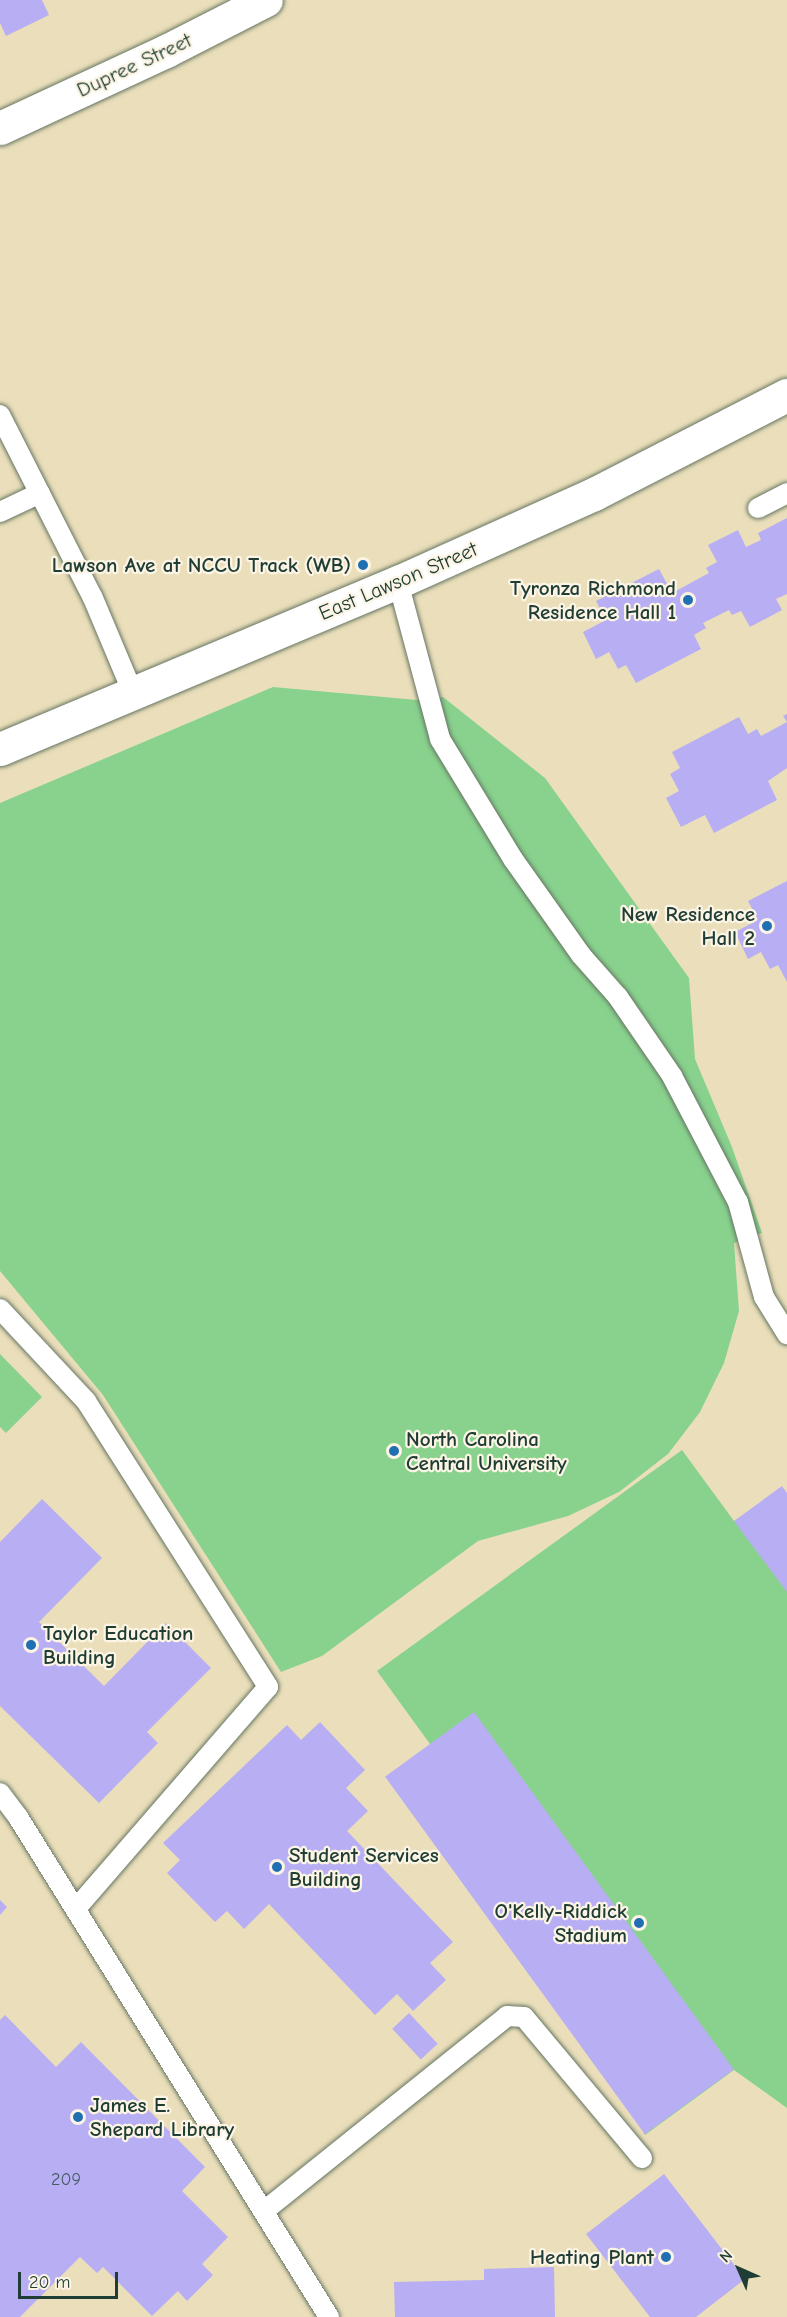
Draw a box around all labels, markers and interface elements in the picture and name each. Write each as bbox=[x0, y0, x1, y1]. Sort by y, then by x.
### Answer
street label: Dupree Street bbox=[73, 27, 195, 103]
street label: East Lawson Street bbox=[315, 536, 481, 626]
place label: Lawson Ave at NCCU Track (WB) bbox=[52, 552, 351, 578]
marker: Lawson Ave at NCCU Track (WB) bbox=[356, 558, 370, 572]
place label: Tyronza Richmond Residence Hall 1 bbox=[510, 575, 676, 625]
marker: Tyronza Richmond Residence Hall 1 bbox=[681, 593, 695, 607]
place label: New Residence Hall 2 bbox=[621, 901, 755, 951]
marker: New Residence Hall 2 bbox=[760, 919, 774, 933]
place label: North Carolina Central University bbox=[406, 1426, 567, 1476]
marker: North Carolina Central University bbox=[387, 1444, 401, 1458]
place label: Taylor Education Building bbox=[43, 1620, 193, 1670]
marker: Taylor Education Building bbox=[24, 1638, 38, 1652]
place label: Student Services Building bbox=[289, 1842, 439, 1892]
marker: Student Services Building bbox=[270, 1860, 284, 1874]
place label: O'Kelly-Riddick Stadium bbox=[495, 1898, 627, 1948]
marker: O'Kelly-Riddick Stadium bbox=[632, 1916, 646, 1930]
place label: James E. Shepard Library bbox=[90, 2092, 234, 2142]
marker: James E. Shepard Library bbox=[71, 2110, 85, 2124]
house number: 209 bbox=[51, 2169, 81, 2191]
north arrow bbox=[709, 2239, 769, 2299]
place label: Heating Plant bbox=[530, 2244, 654, 2270]
text: N bbox=[716, 2246, 736, 2266]
marker: Heating Plant bbox=[659, 2250, 673, 2264]
scale bar bbox=[21, 2260, 122, 2298]
text: 20 m bbox=[29, 2272, 70, 2293]

